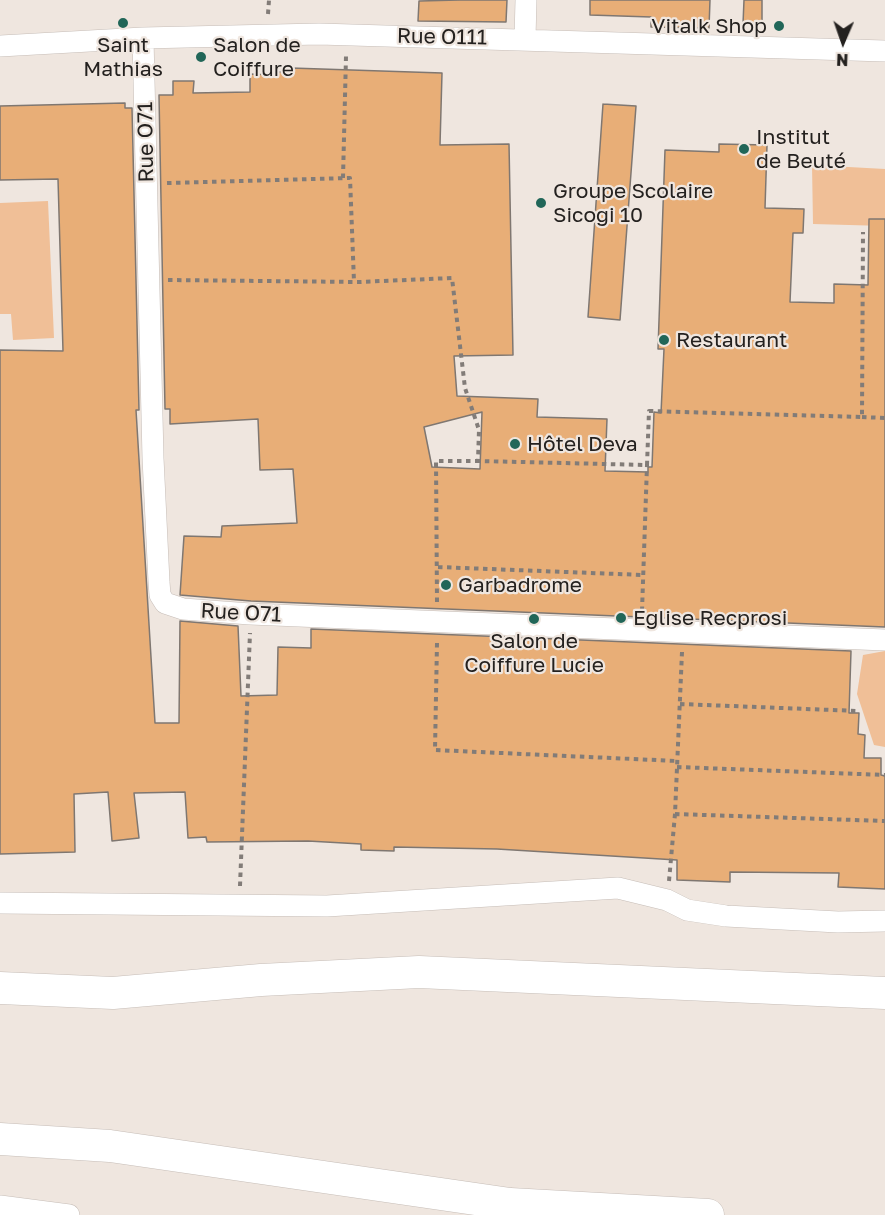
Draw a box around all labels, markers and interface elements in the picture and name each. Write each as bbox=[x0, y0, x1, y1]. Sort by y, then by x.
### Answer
north arrow bbox=[813, 12, 873, 72]
place label: Vitalk Shop bbox=[651, 13, 767, 39]
marker: Saint Mathias bbox=[116, 16, 130, 30]
marker: Vitalk Shop bbox=[772, 19, 786, 33]
street label: Rue O111 bbox=[397, 24, 487, 50]
place label: Saint Mathias bbox=[83, 32, 163, 82]
place label: Salon de Coiffure bbox=[213, 32, 301, 82]
marker: Salon de Coiffure bbox=[194, 50, 208, 64]
text: N bbox=[836, 50, 849, 70]
street label: Rue O71 bbox=[133, 101, 159, 183]
place label: Institut de Beuté bbox=[756, 124, 846, 174]
marker: Institut de Beuté bbox=[737, 142, 751, 156]
place label: Groupe Scolaire Sicogi 10 bbox=[553, 178, 713, 228]
marker: Groupe Scolaire Sicogi 10 bbox=[534, 196, 548, 210]
place label: Restaurant bbox=[676, 327, 787, 353]
marker: Restaurant bbox=[657, 333, 671, 347]
place label: Hôtel Deva bbox=[527, 431, 638, 457]
marker: Hôtel Deva bbox=[508, 437, 522, 451]
place label: Garbadrome bbox=[458, 572, 582, 598]
marker: Garbadrome bbox=[439, 578, 453, 592]
street label: Rue O71 bbox=[200, 598, 282, 628]
place label: Eglise Recprosi bbox=[633, 605, 787, 631]
marker: Eglise Recprosi bbox=[614, 611, 628, 625]
marker: Salon de Coiffure Lucie bbox=[527, 612, 541, 626]
place label: Salon de Coiffure Lucie bbox=[464, 628, 604, 678]

